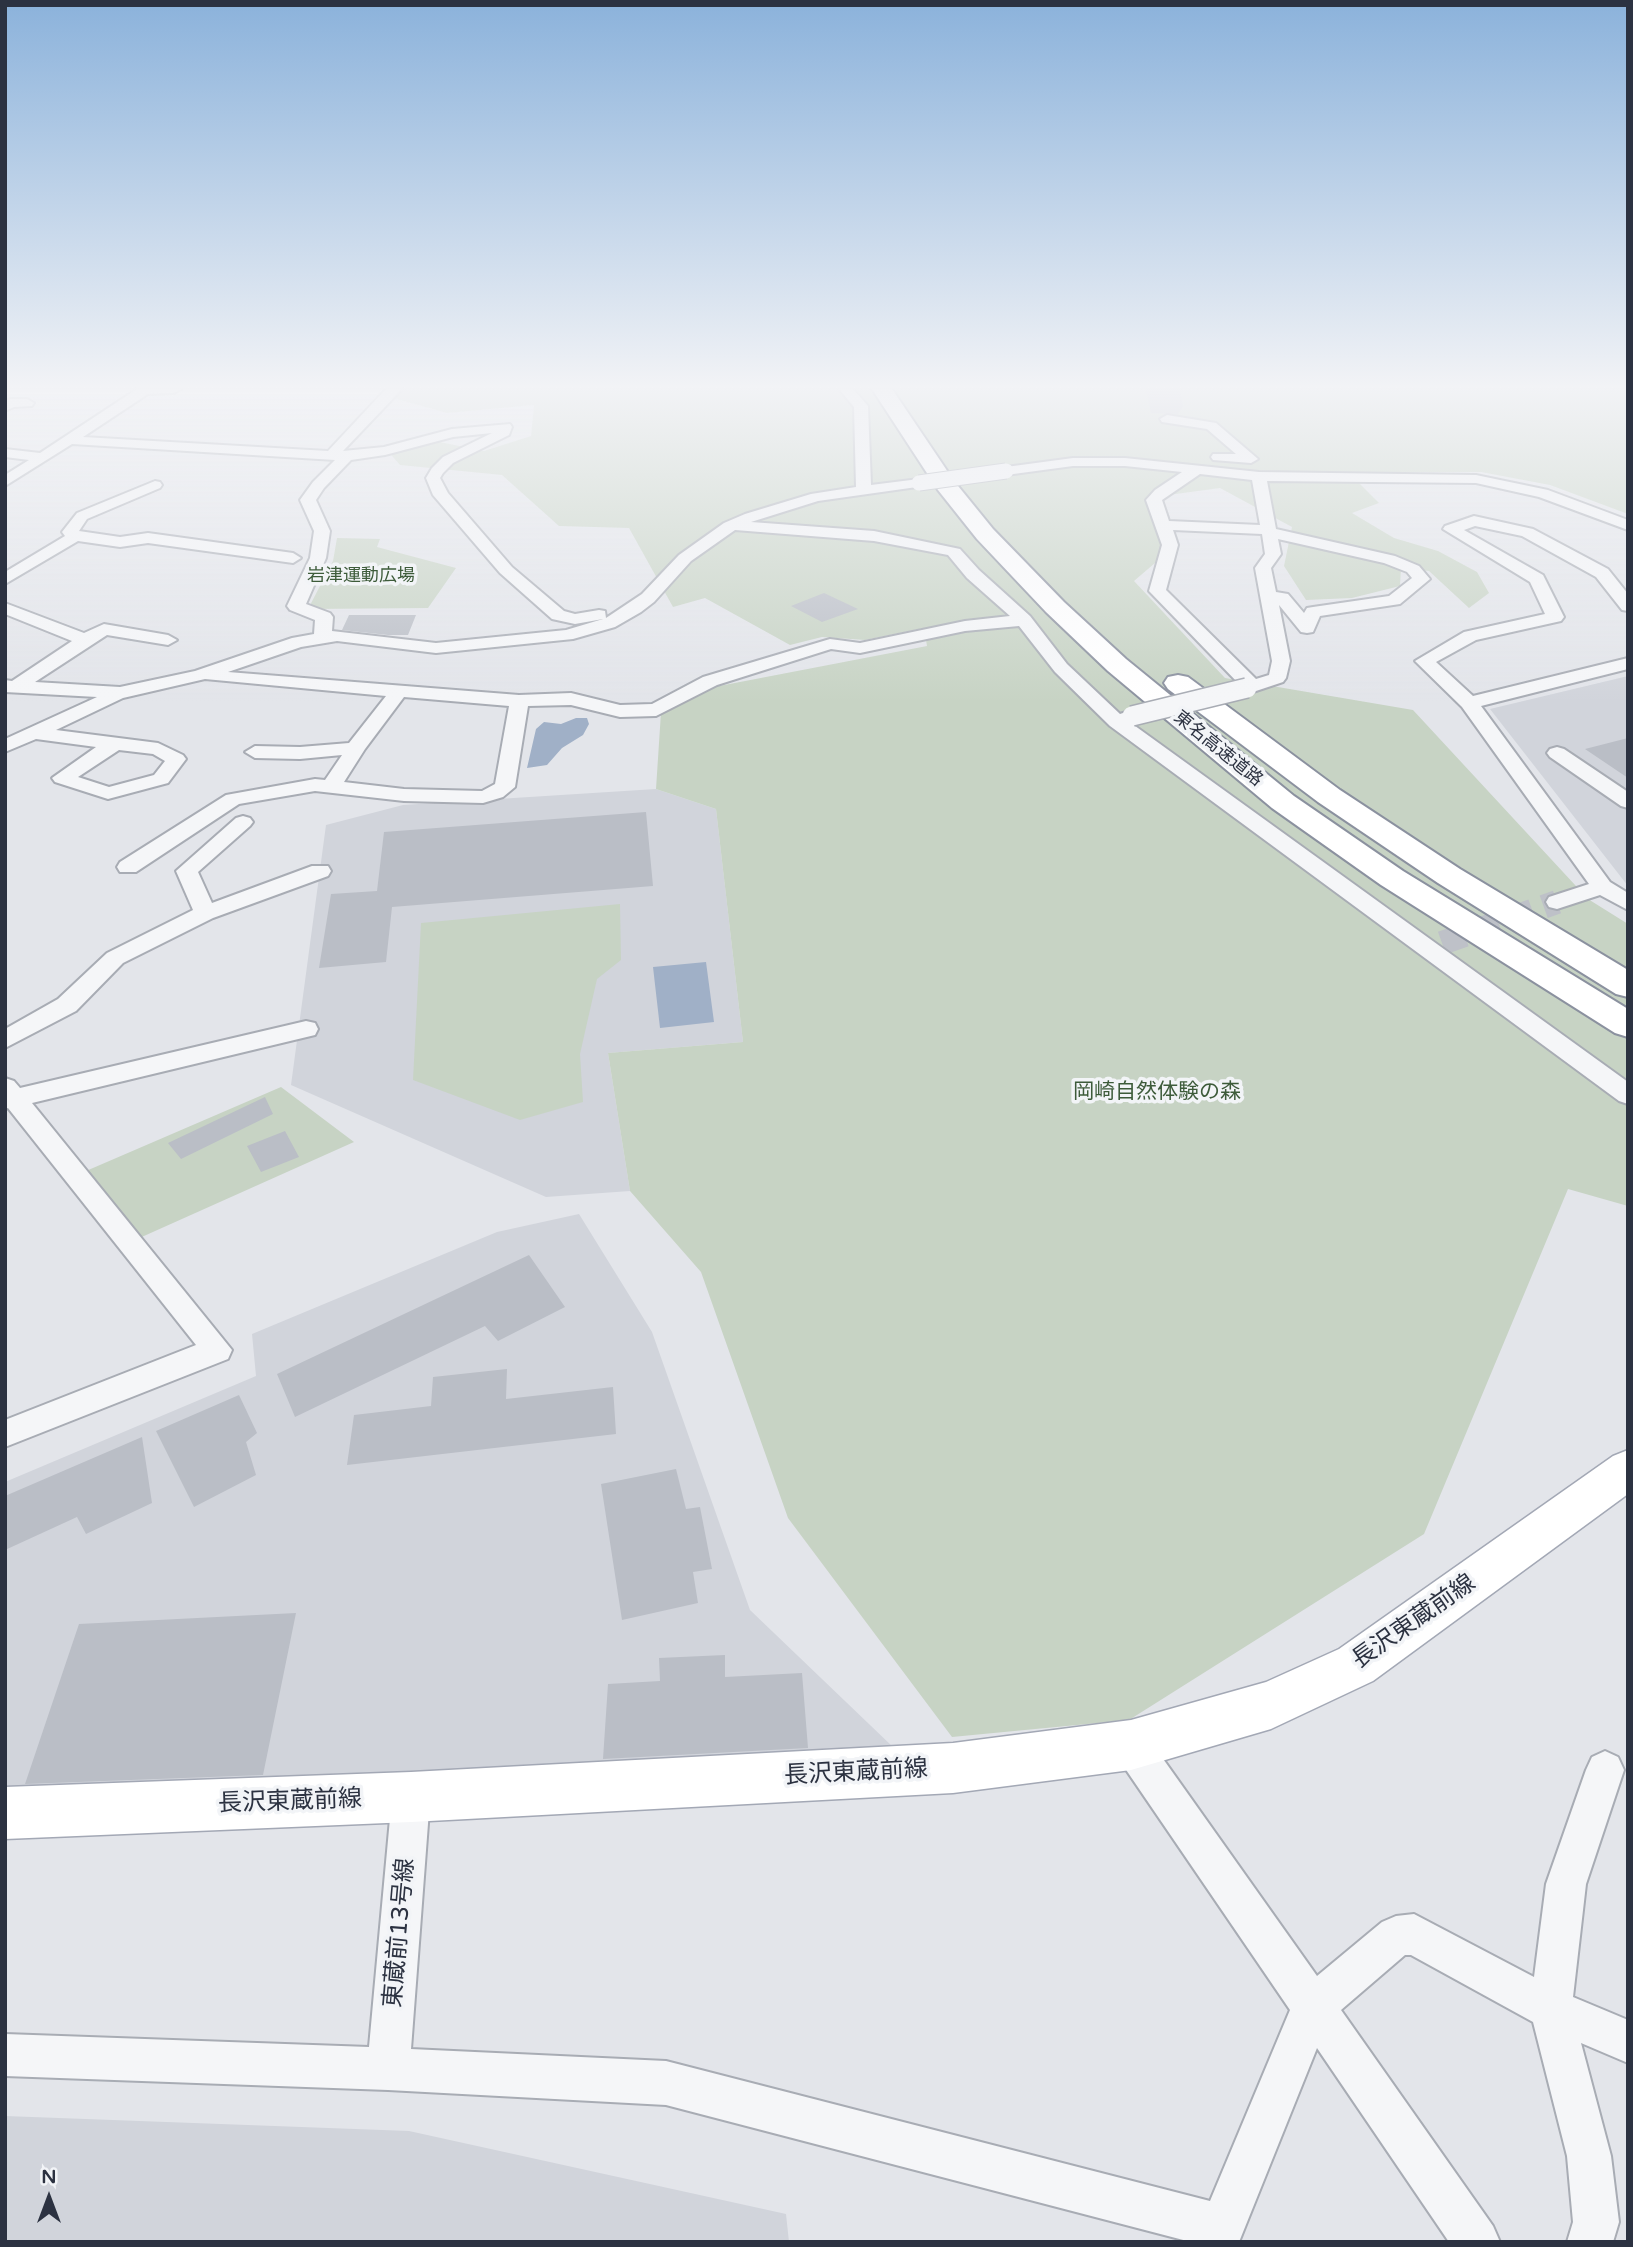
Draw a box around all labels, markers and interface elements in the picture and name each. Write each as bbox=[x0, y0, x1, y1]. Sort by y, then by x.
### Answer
park label: 岩津運動広場 bbox=[307, 565, 415, 587]
street label: 東名高速道路 bbox=[1169, 707, 1267, 791]
park label: 岡崎自然体験の森 bbox=[1073, 1079, 1241, 1105]
street label: 長沢東蔵前線 bbox=[1347, 1569, 1481, 1675]
street label: 長沢東蔵前線 bbox=[783, 1755, 929, 1791]
street label: 長沢東蔵前線 bbox=[218, 1785, 362, 1819]
street label: 東蔵前13号線 bbox=[379, 1857, 421, 2009]
north arrow bbox=[14, 2163, 84, 2233]
text: N bbox=[41, 2166, 57, 2188]

